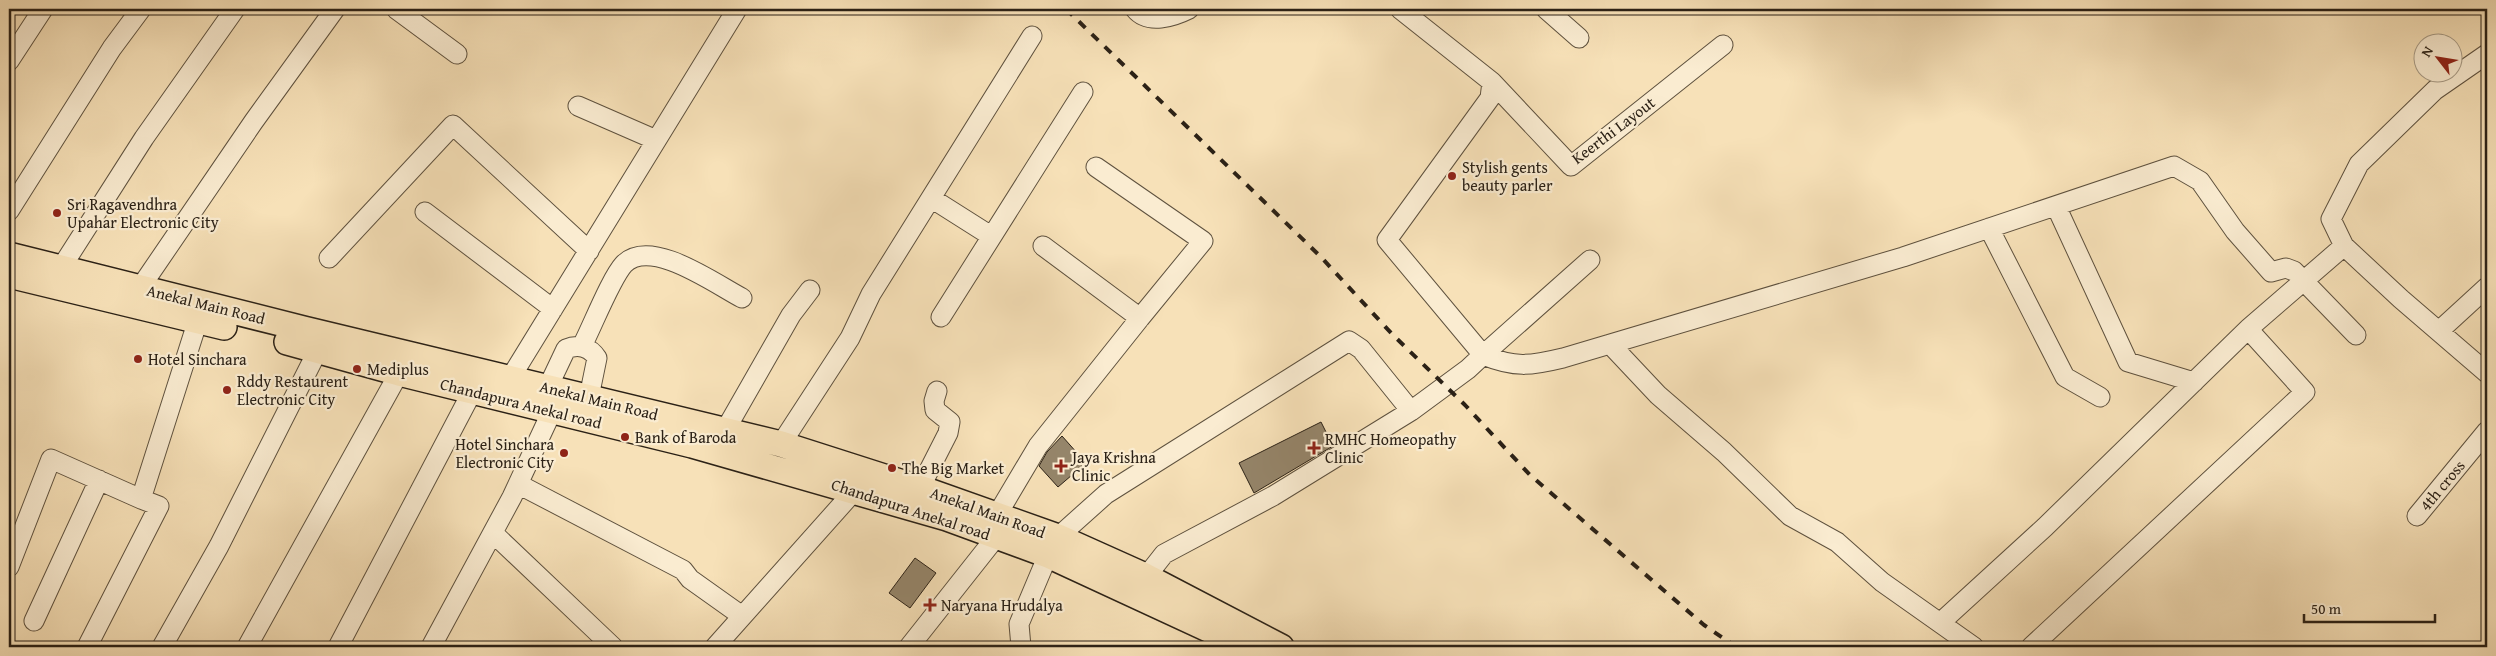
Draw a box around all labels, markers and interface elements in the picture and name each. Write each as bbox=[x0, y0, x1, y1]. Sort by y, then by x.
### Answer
north arrow bbox=[2414, 32, 2464, 82]
text: N bbox=[2416, 42, 2438, 60]
street label: Keerthi Layout bbox=[1566, 90, 1660, 169]
place label: Stylish gents beauty parler bbox=[1462, 155, 1553, 197]
marker: Stylish gents beauty parler bbox=[1446, 170, 1458, 182]
place label: Sri Ragavendhra Upahar Electronic City bbox=[67, 192, 219, 234]
marker: Sri Ragavendhra Upahar Electronic City bbox=[51, 207, 63, 219]
street label: Anekal Main Road bbox=[144, 278, 268, 330]
place label: Hotel Sinchara bbox=[148, 347, 247, 371]
marker: Hotel Sinchara bbox=[132, 353, 144, 365]
place label: Mediplus bbox=[367, 357, 429, 381]
marker: Mediplus bbox=[351, 363, 363, 375]
place label: Rddy Restaurent Electronic City bbox=[237, 369, 349, 411]
street label: Chandapura Anekal road bbox=[438, 371, 605, 435]
street label: Anekal Main Road bbox=[537, 374, 661, 426]
marker: Rddy Restaurent Electronic City bbox=[221, 384, 233, 396]
place label: Bank of Baroda bbox=[635, 425, 737, 449]
place label: RMHC Homeopathy Clinic bbox=[1325, 427, 1457, 469]
marker: Bank of Baroda bbox=[619, 431, 631, 443]
place label: Hotel Sinchara Electronic City bbox=[455, 432, 554, 474]
marker: RMHC Homeopathy Clinic bbox=[1307, 441, 1321, 455]
place label: Jaya Krishna Clinic bbox=[1070, 445, 1156, 487]
marker: Hotel Sinchara Electronic City bbox=[558, 447, 570, 459]
street label: 4th cross bbox=[2413, 454, 2471, 516]
place label: The Big Market bbox=[902, 456, 1005, 480]
marker: Jaya Krishna Clinic bbox=[1054, 459, 1068, 473]
marker: The Big Market bbox=[886, 462, 898, 474]
street label: Chandapura Anekal road bbox=[829, 472, 994, 546]
street label: Anekal Main Road bbox=[927, 480, 1049, 544]
scale bar bbox=[2304, 591, 2435, 623]
place label: Naryana Hrudalya bbox=[941, 593, 1063, 617]
marker: Naryana Hrudalya bbox=[923, 598, 937, 612]
text: 50 m bbox=[2311, 598, 2342, 619]

